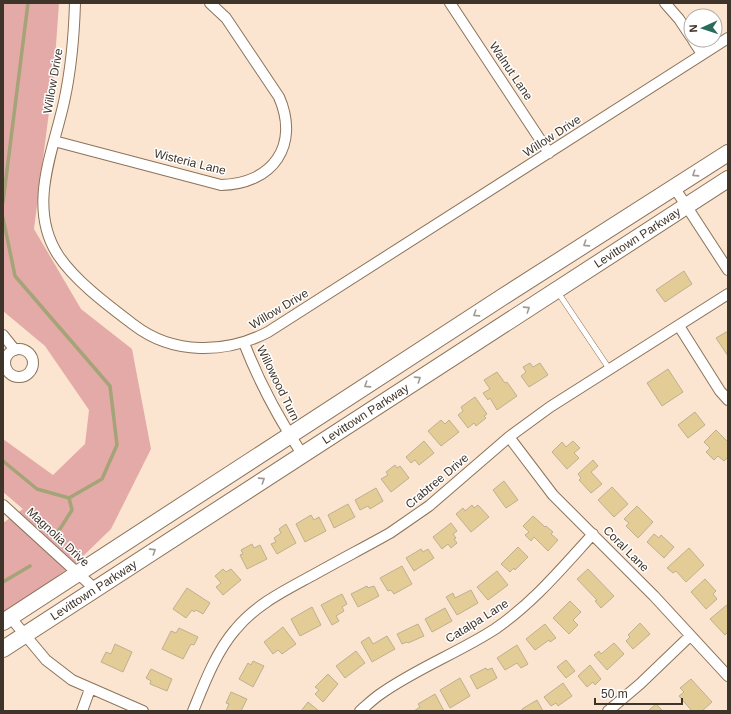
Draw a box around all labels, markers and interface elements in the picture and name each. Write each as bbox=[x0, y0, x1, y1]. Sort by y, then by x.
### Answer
north arrow bbox=[683, 8, 723, 48]
text: N bbox=[687, 24, 699, 33]
street label: Walnut Lane bbox=[486, 39, 536, 103]
street label: Willow Drive bbox=[40, 47, 66, 115]
street label: Willow Drive bbox=[521, 112, 584, 160]
street label: Wisteria Lane bbox=[153, 146, 228, 178]
one-way arrow bbox=[692, 169, 699, 177]
street label: Levittown Parkway bbox=[592, 205, 683, 271]
one-way arrow bbox=[583, 239, 590, 247]
street label: Willow Drive bbox=[247, 286, 311, 332]
one-way arrow bbox=[523, 306, 530, 313]
one-way arrow bbox=[474, 310, 481, 317]
street label: Willowood Turn bbox=[254, 343, 302, 423]
one-way arrow bbox=[414, 376, 421, 384]
one-way arrow bbox=[364, 380, 371, 388]
street label: Levittown Parkway bbox=[320, 381, 411, 447]
street label: Crabtree Drive bbox=[403, 450, 472, 511]
one-way arrow bbox=[258, 477, 265, 485]
street label: Magnolia Drive bbox=[24, 505, 92, 570]
street label: Coral Lane bbox=[600, 523, 652, 575]
one-way arrow bbox=[149, 548, 156, 556]
street label: Levittown Parkway bbox=[48, 557, 139, 623]
street label: Catalpa Lane bbox=[443, 596, 511, 646]
scale bar bbox=[595, 680, 682, 706]
text: 50 m bbox=[601, 687, 628, 701]

